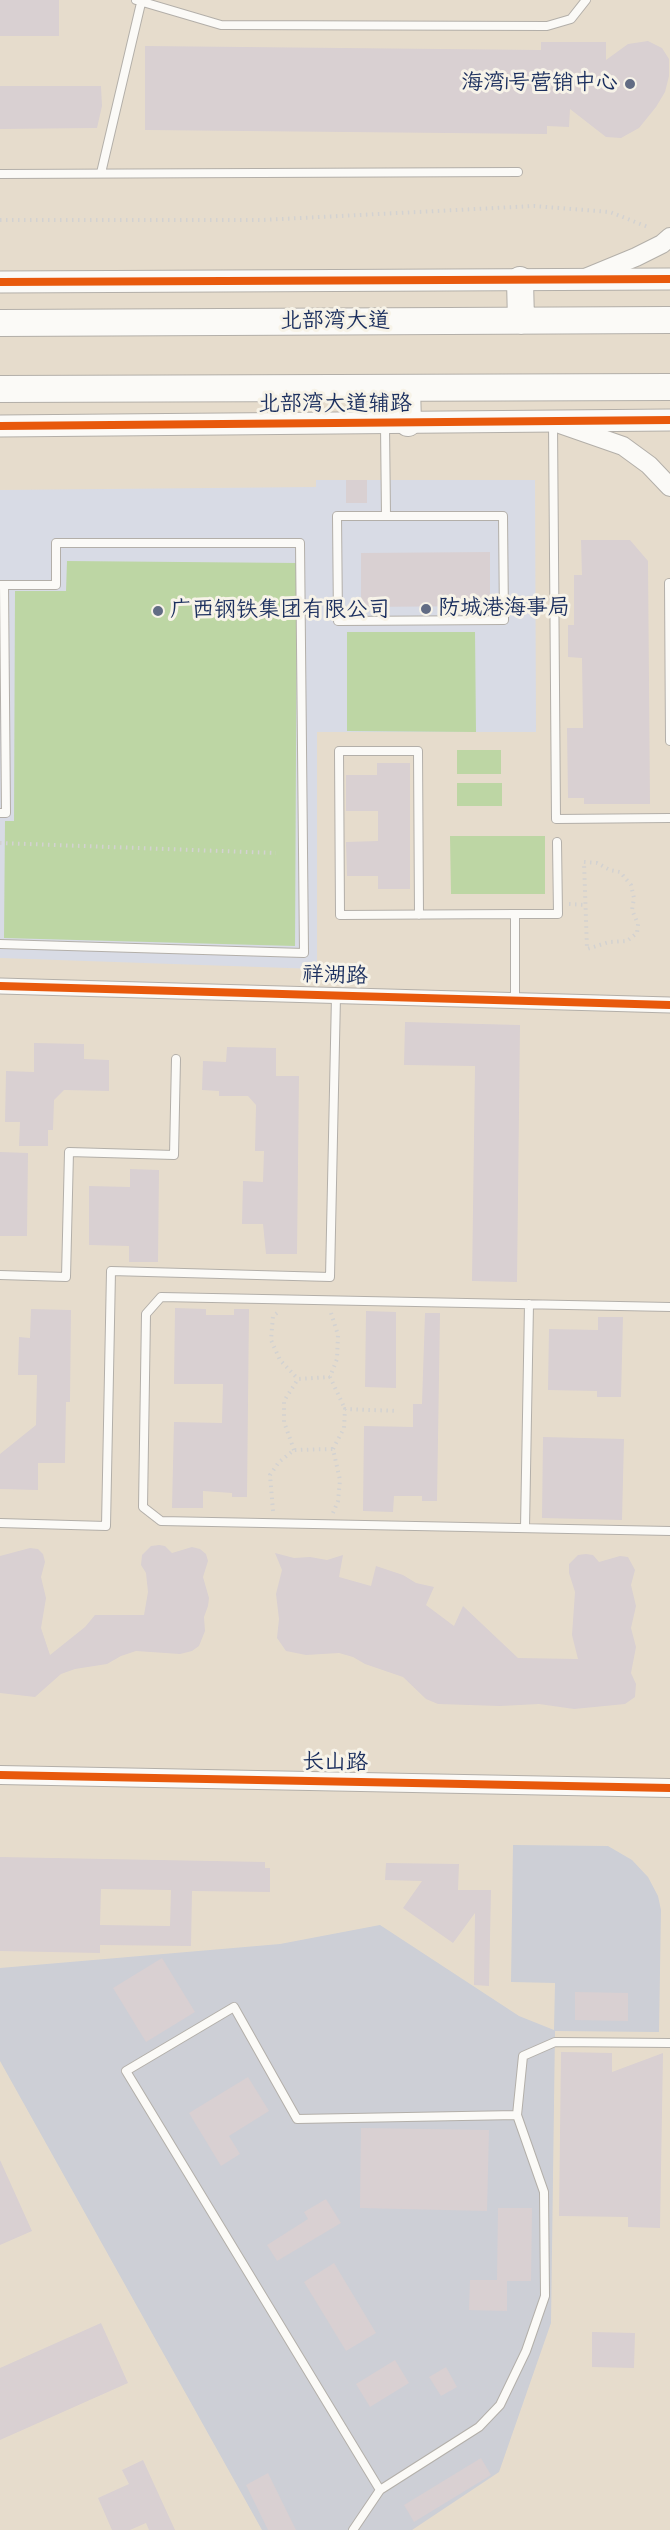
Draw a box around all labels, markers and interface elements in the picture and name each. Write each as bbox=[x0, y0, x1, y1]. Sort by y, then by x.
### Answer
place label: 海湾1号营销中心 bbox=[461, 71, 618, 97]
marker: 海湾1号营销中心 bbox=[623, 77, 637, 91]
street label: 北部湾大道 bbox=[280, 309, 390, 335]
street label: 北部湾大道辅路 bbox=[258, 392, 412, 418]
place label: 防城港海事局 bbox=[438, 596, 570, 622]
place label: 广西钢铁集团有限公司 bbox=[170, 598, 390, 624]
marker: 防城港海事局 bbox=[419, 602, 433, 616]
marker: 广西钢铁集团有限公司 bbox=[151, 604, 165, 618]
street label: 祥湖路 bbox=[302, 963, 368, 991]
street label: 长山路 bbox=[302, 1750, 368, 1778]

